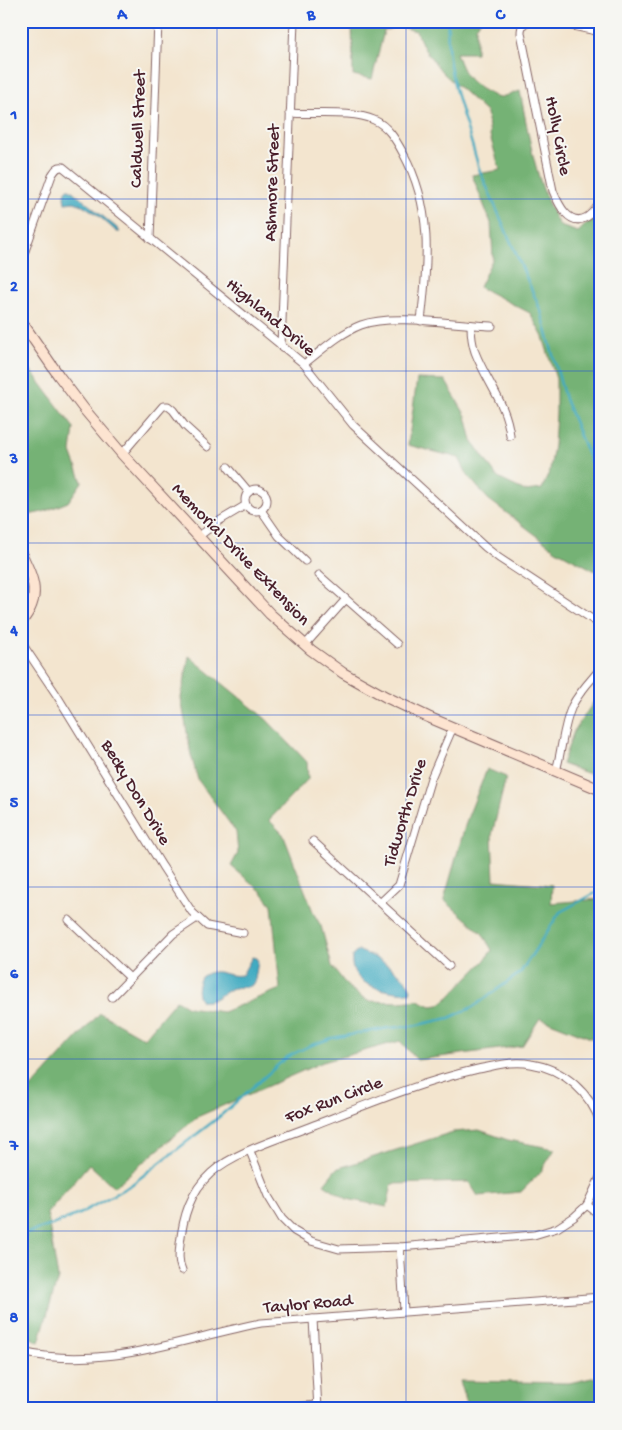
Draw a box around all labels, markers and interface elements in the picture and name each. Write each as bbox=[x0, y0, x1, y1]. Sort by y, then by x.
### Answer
text: A bbox=[116, 7, 128, 26]
text: B bbox=[306, 7, 316, 26]
text: C bbox=[495, 7, 506, 26]
street label: Caldwell Street bbox=[126, 68, 152, 188]
street label: Holly Circle bbox=[539, 95, 575, 178]
text: 1 bbox=[10, 107, 17, 126]
street label: Ashmore Street bbox=[260, 123, 286, 242]
street label: Highland Drive bbox=[221, 274, 320, 362]
text: 2 bbox=[10, 279, 18, 298]
text: 3 bbox=[9, 451, 18, 470]
street label: Memorial Drive Extension bbox=[166, 479, 314, 631]
text: 4 bbox=[9, 623, 18, 642]
street label: Becky Don Drive bbox=[95, 736, 175, 850]
street label: Tidworth Drive bbox=[379, 756, 433, 870]
text: 5 bbox=[10, 795, 19, 814]
text: 6 bbox=[10, 966, 19, 985]
street label: Fox Run Circle bbox=[282, 1073, 386, 1130]
text: 7 bbox=[9, 1138, 19, 1157]
street label: Taylor Road bbox=[262, 1291, 355, 1319]
text: 8 bbox=[10, 1310, 19, 1329]

